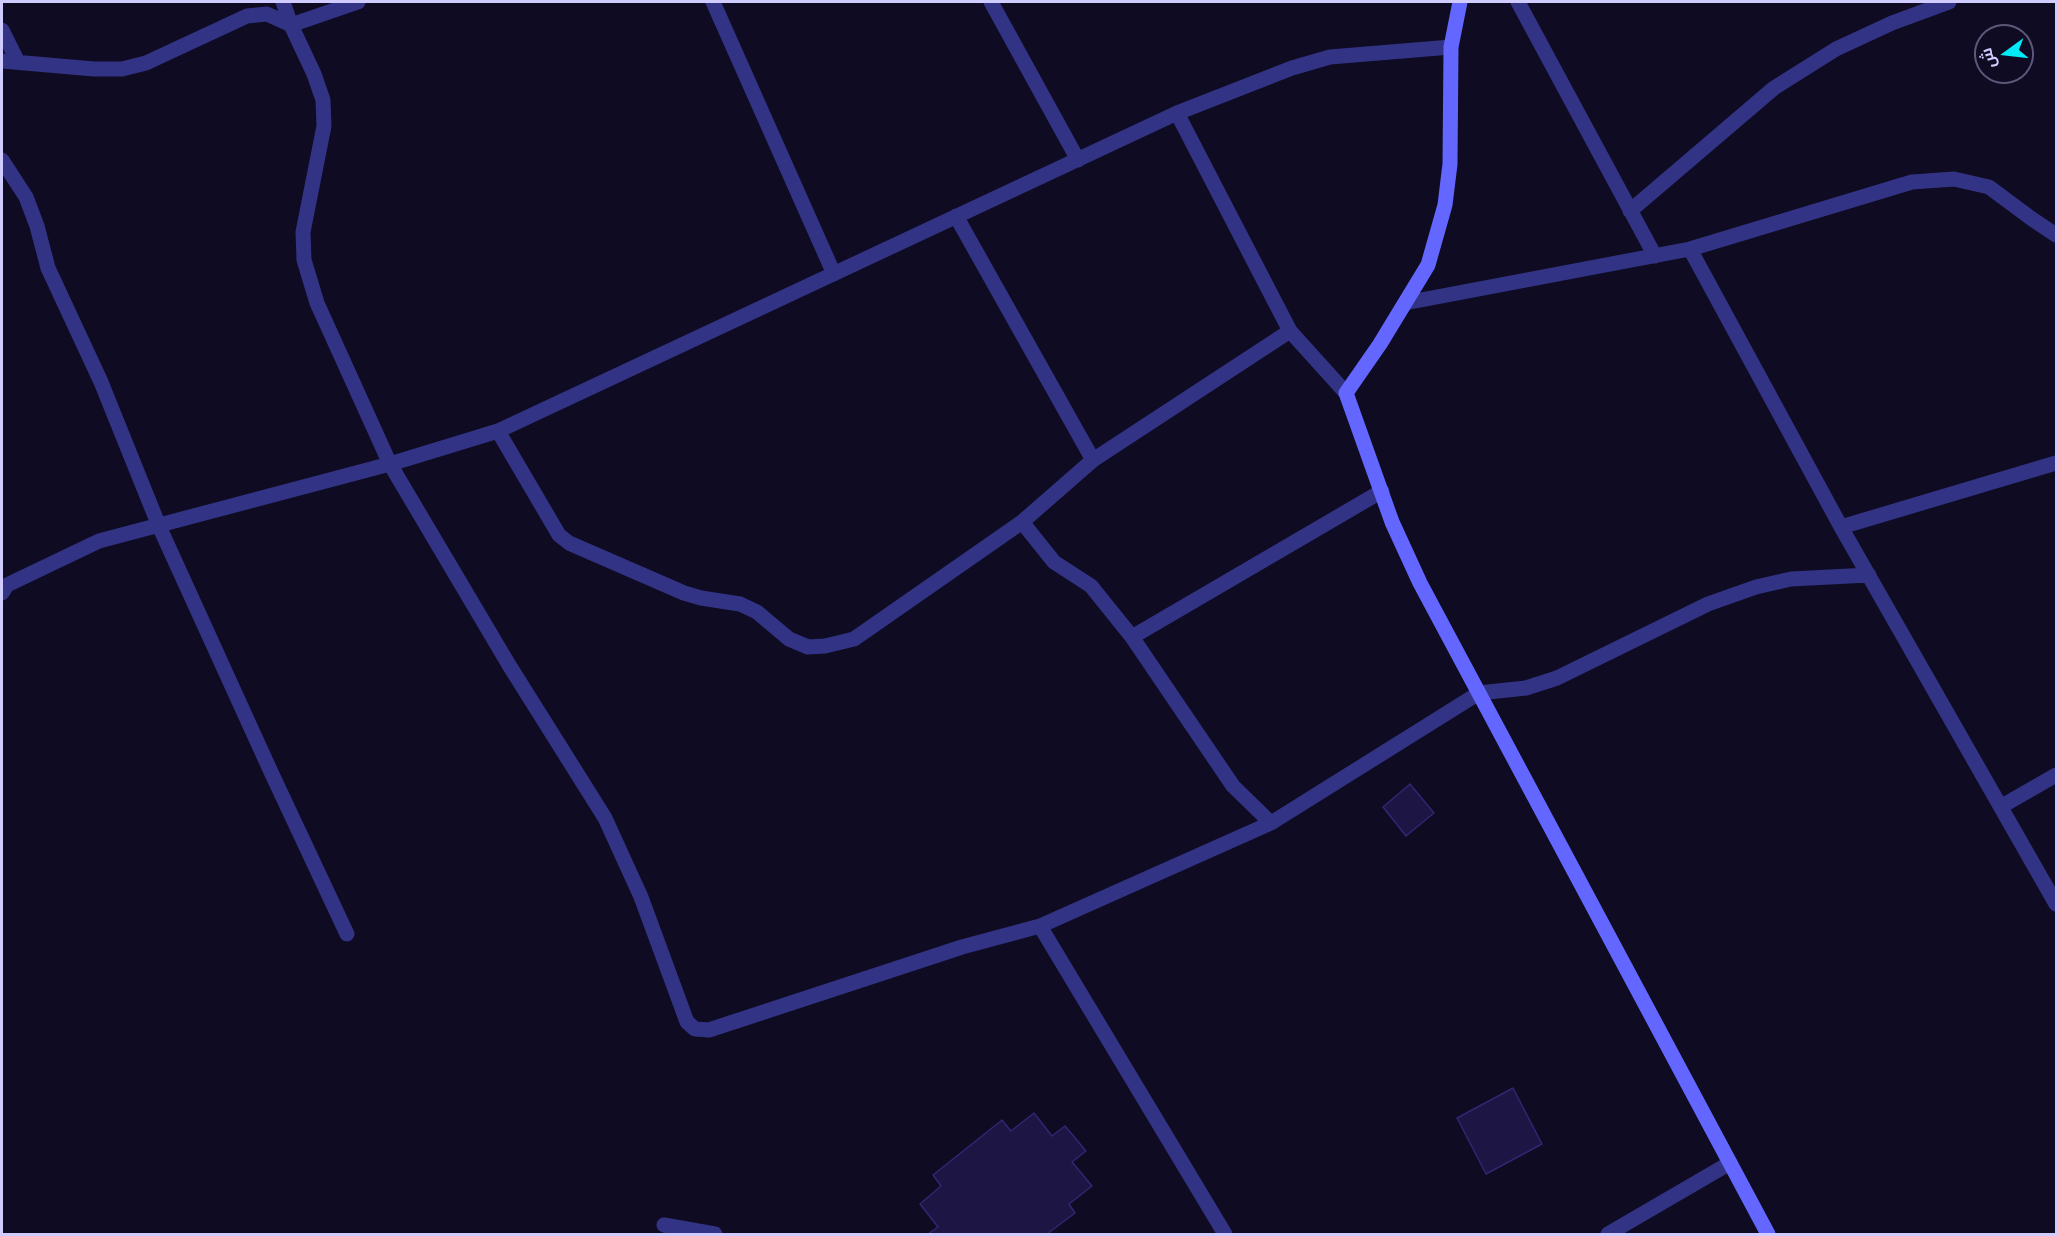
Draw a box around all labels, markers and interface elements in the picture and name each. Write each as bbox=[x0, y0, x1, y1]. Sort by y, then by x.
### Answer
north arrow bbox=[1974, 24, 2034, 84]
text: ش bbox=[1974, 45, 2002, 71]

